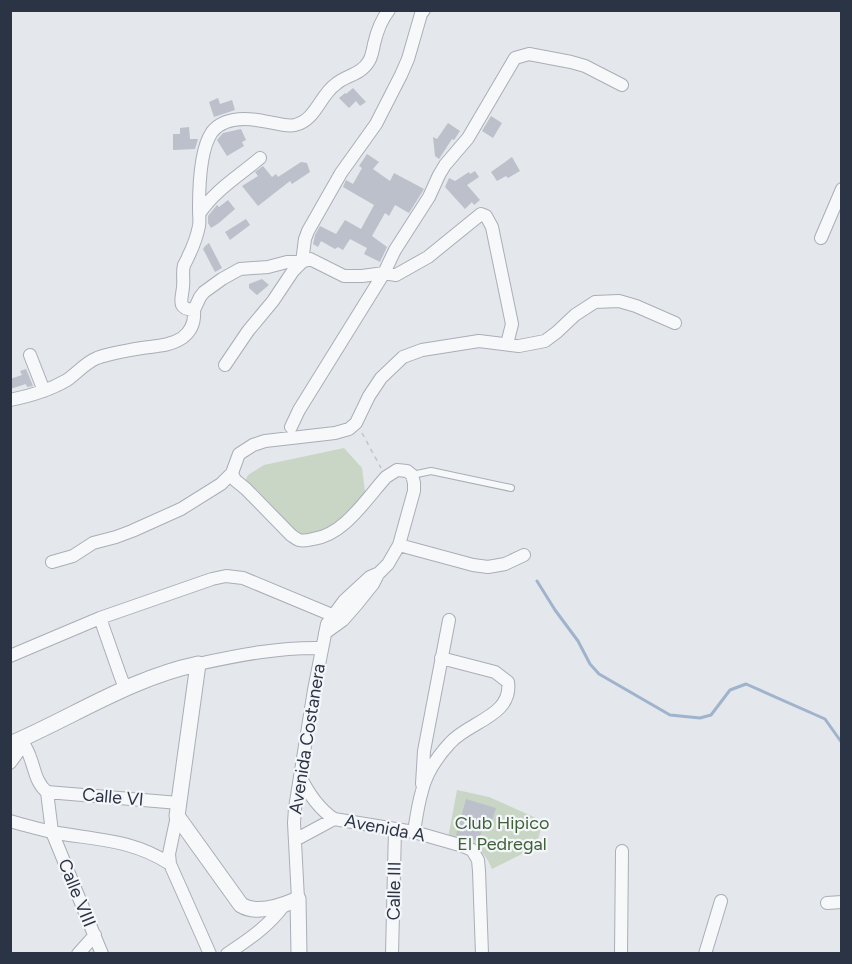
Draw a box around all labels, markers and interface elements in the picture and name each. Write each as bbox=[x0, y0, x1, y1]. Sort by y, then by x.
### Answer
street label: Avenida Costanera bbox=[284, 662, 330, 816]
street label: Calle VI bbox=[81, 783, 145, 811]
street label: Avenida A bbox=[343, 809, 427, 847]
park label: Club Hipico El Pedregal bbox=[455, 812, 549, 855]
street label: Calle VIII bbox=[53, 856, 101, 930]
street label: Calle III bbox=[382, 861, 406, 921]

